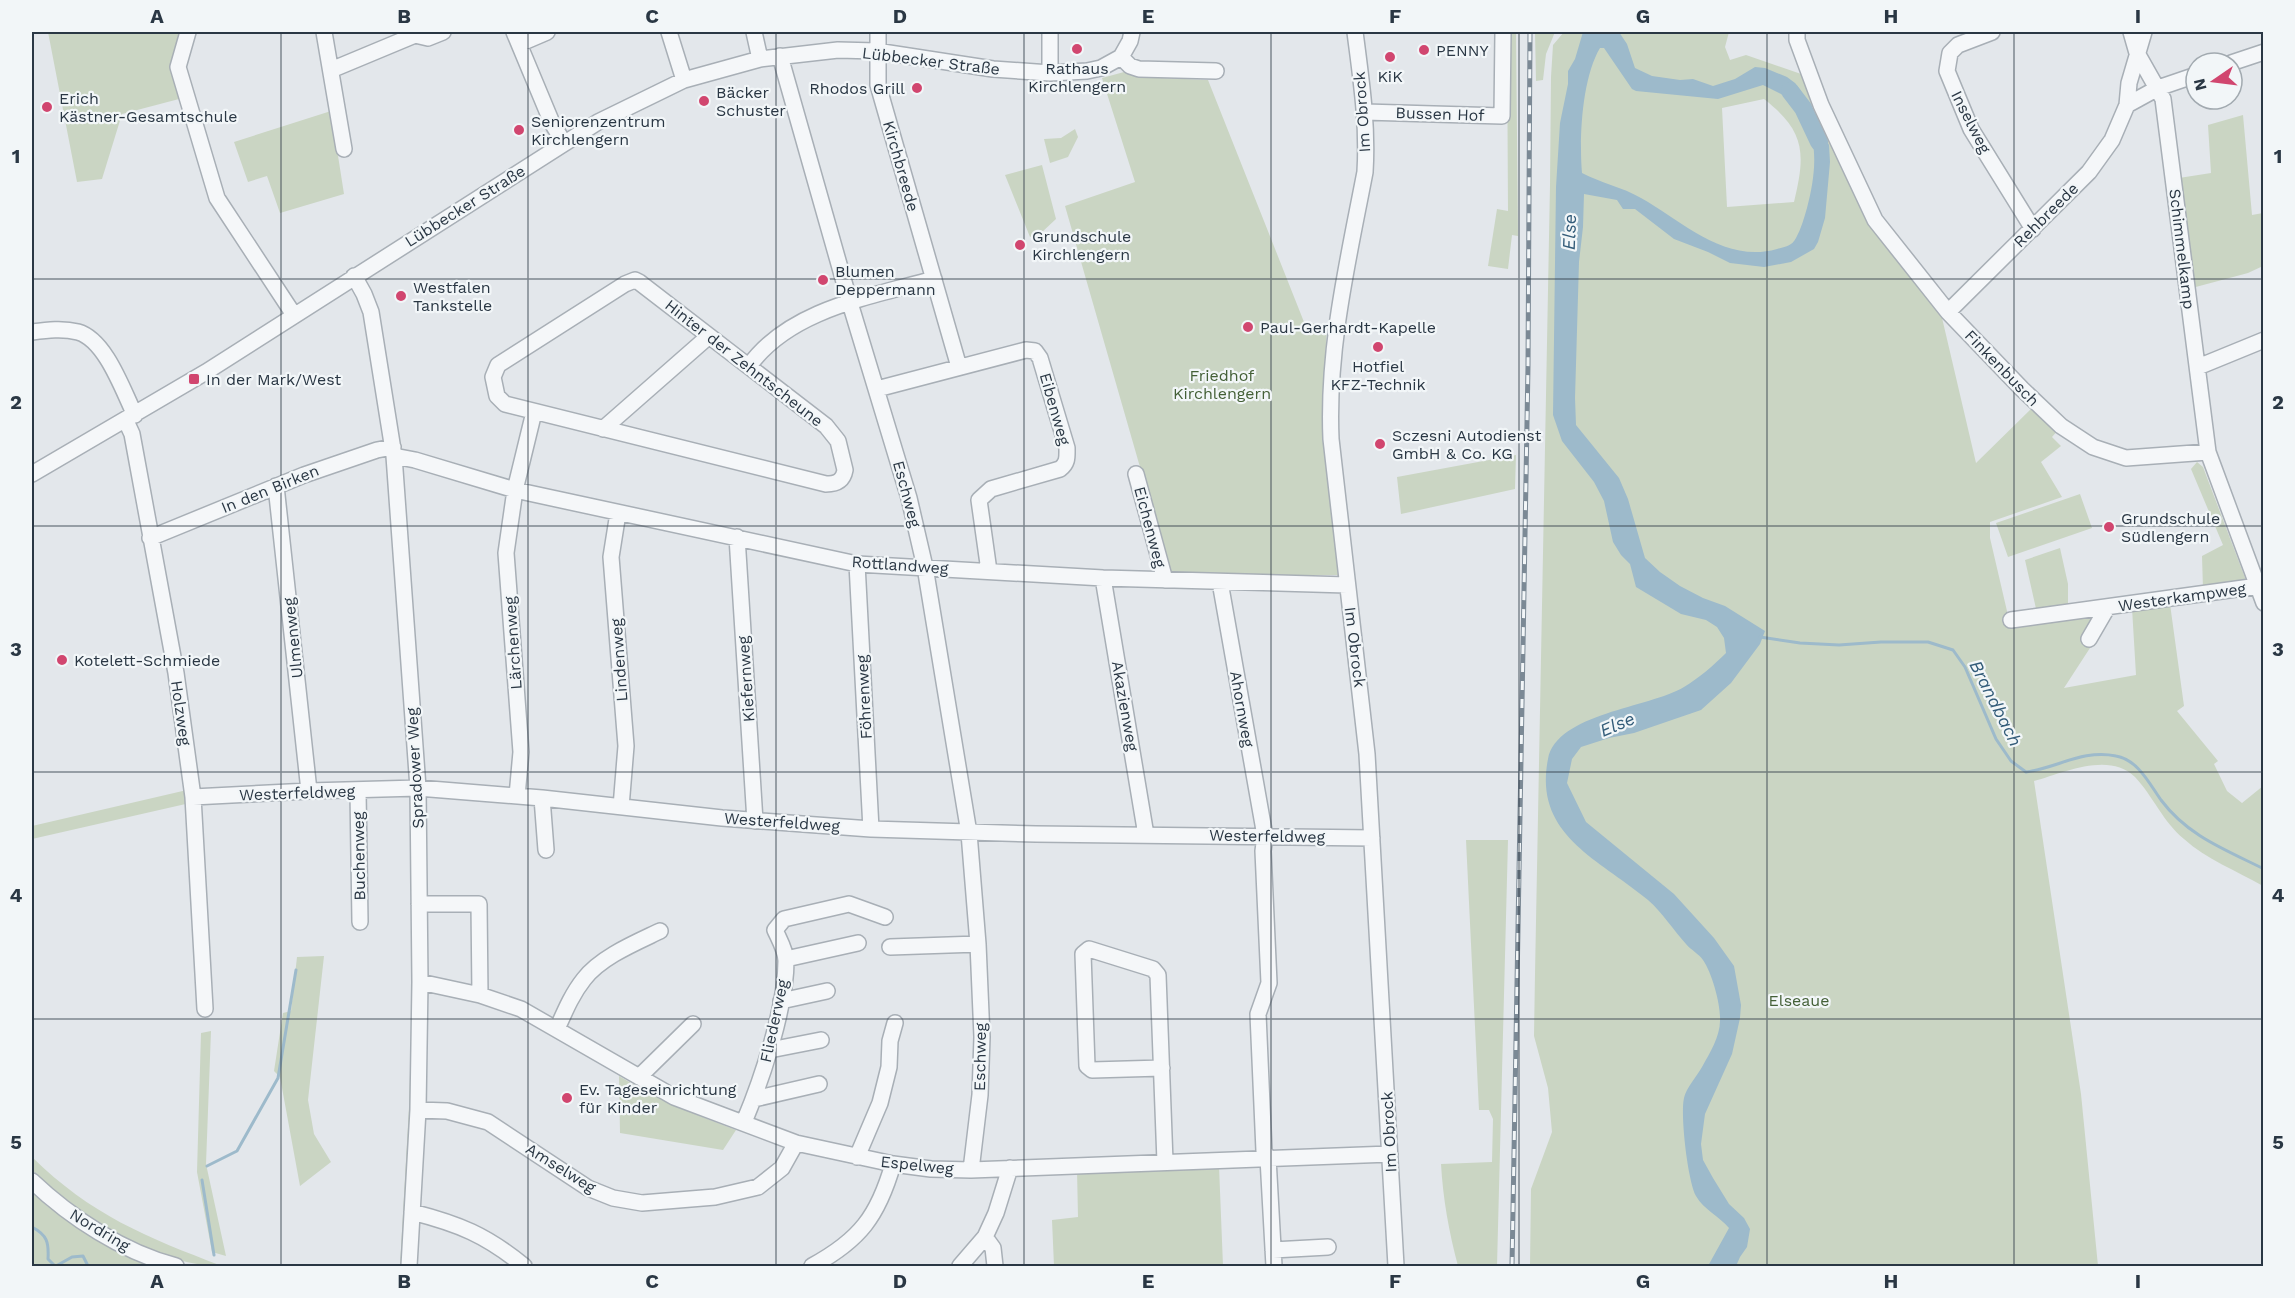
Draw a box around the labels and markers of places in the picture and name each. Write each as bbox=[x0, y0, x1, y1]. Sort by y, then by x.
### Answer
place label: PENNY bbox=[1436, 41, 1489, 60]
marker: Rathaus Kirchlengern bbox=[1070, 42, 1084, 56]
marker: PENNY bbox=[1417, 43, 1431, 57]
marker: KiK bbox=[1383, 50, 1397, 64]
place label: Rathaus Kirchlengern bbox=[1028, 59, 1126, 96]
place label: KiK bbox=[1377, 67, 1403, 86]
place label: Rhodos Grill bbox=[809, 79, 905, 98]
marker: Rhodos Grill bbox=[910, 81, 924, 95]
place label: Bäcker Schuster bbox=[716, 83, 786, 120]
place label: Erich Kästner-Gesamtschule bbox=[59, 89, 238, 126]
marker: Bäcker Schuster bbox=[697, 94, 711, 108]
marker: Erich Kästner-Gesamtschule bbox=[40, 100, 54, 114]
place label: Seniorenzentrum Kirchlengern bbox=[531, 112, 665, 149]
marker: Seniorenzentrum Kirchlengern bbox=[512, 123, 526, 137]
place label: Grundschule Kirchlengern bbox=[1032, 227, 1131, 264]
marker: Grundschule Kirchlengern bbox=[1013, 238, 1027, 252]
place label: Blumen Deppermann bbox=[835, 262, 936, 299]
marker: Blumen Deppermann bbox=[816, 273, 830, 287]
place label: Westfalen Tankstelle bbox=[413, 278, 492, 315]
marker: Westfalen Tankstelle bbox=[394, 289, 408, 303]
place label: Paul-Gerhardt-Kapelle bbox=[1260, 318, 1436, 337]
marker: Paul-Gerhardt-Kapelle bbox=[1241, 320, 1255, 334]
marker: Hotfiel KFZ-Technik bbox=[1371, 340, 1385, 354]
place label: Hotfiel KFZ-Technik bbox=[1330, 357, 1426, 394]
place label: In der Mark/West bbox=[206, 370, 342, 389]
marker: In der Mark/West bbox=[187, 372, 201, 386]
place label: Sczesni Autodienst GmbH & Co. KG bbox=[1392, 426, 1542, 463]
marker: Sczesni Autodienst GmbH & Co. KG bbox=[1373, 437, 1387, 451]
place label: Grundschule Südlengern bbox=[2121, 509, 2220, 546]
marker: Grundschule Südlengern bbox=[2102, 520, 2116, 534]
place label: Kotelett-Schmiede bbox=[74, 651, 220, 670]
marker: Kotelett-Schmiede bbox=[55, 653, 69, 667]
place label: Ev. Tageseinrichtung für Kinder bbox=[579, 1080, 737, 1117]
marker: Ev. Tageseinrichtung für Kinder bbox=[560, 1091, 574, 1105]

